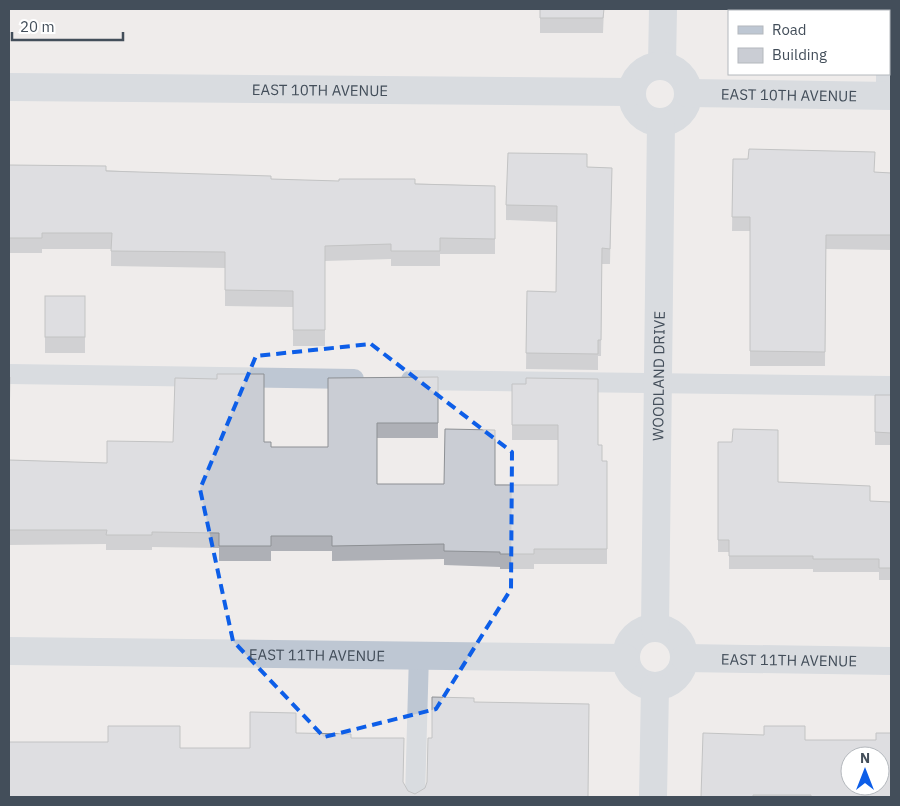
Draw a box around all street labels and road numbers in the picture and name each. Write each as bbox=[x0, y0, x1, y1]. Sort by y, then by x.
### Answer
street label: EAST 10TH AVENUE bbox=[252, 79, 388, 100]
street label: EAST 10TH AVENUE bbox=[721, 84, 857, 105]
street label: WOODLAND DRIVE bbox=[648, 311, 668, 441]
street label: EAST 11TH AVENUE bbox=[249, 644, 385, 665]
street label: EAST 11TH AVENUE bbox=[721, 649, 857, 670]

